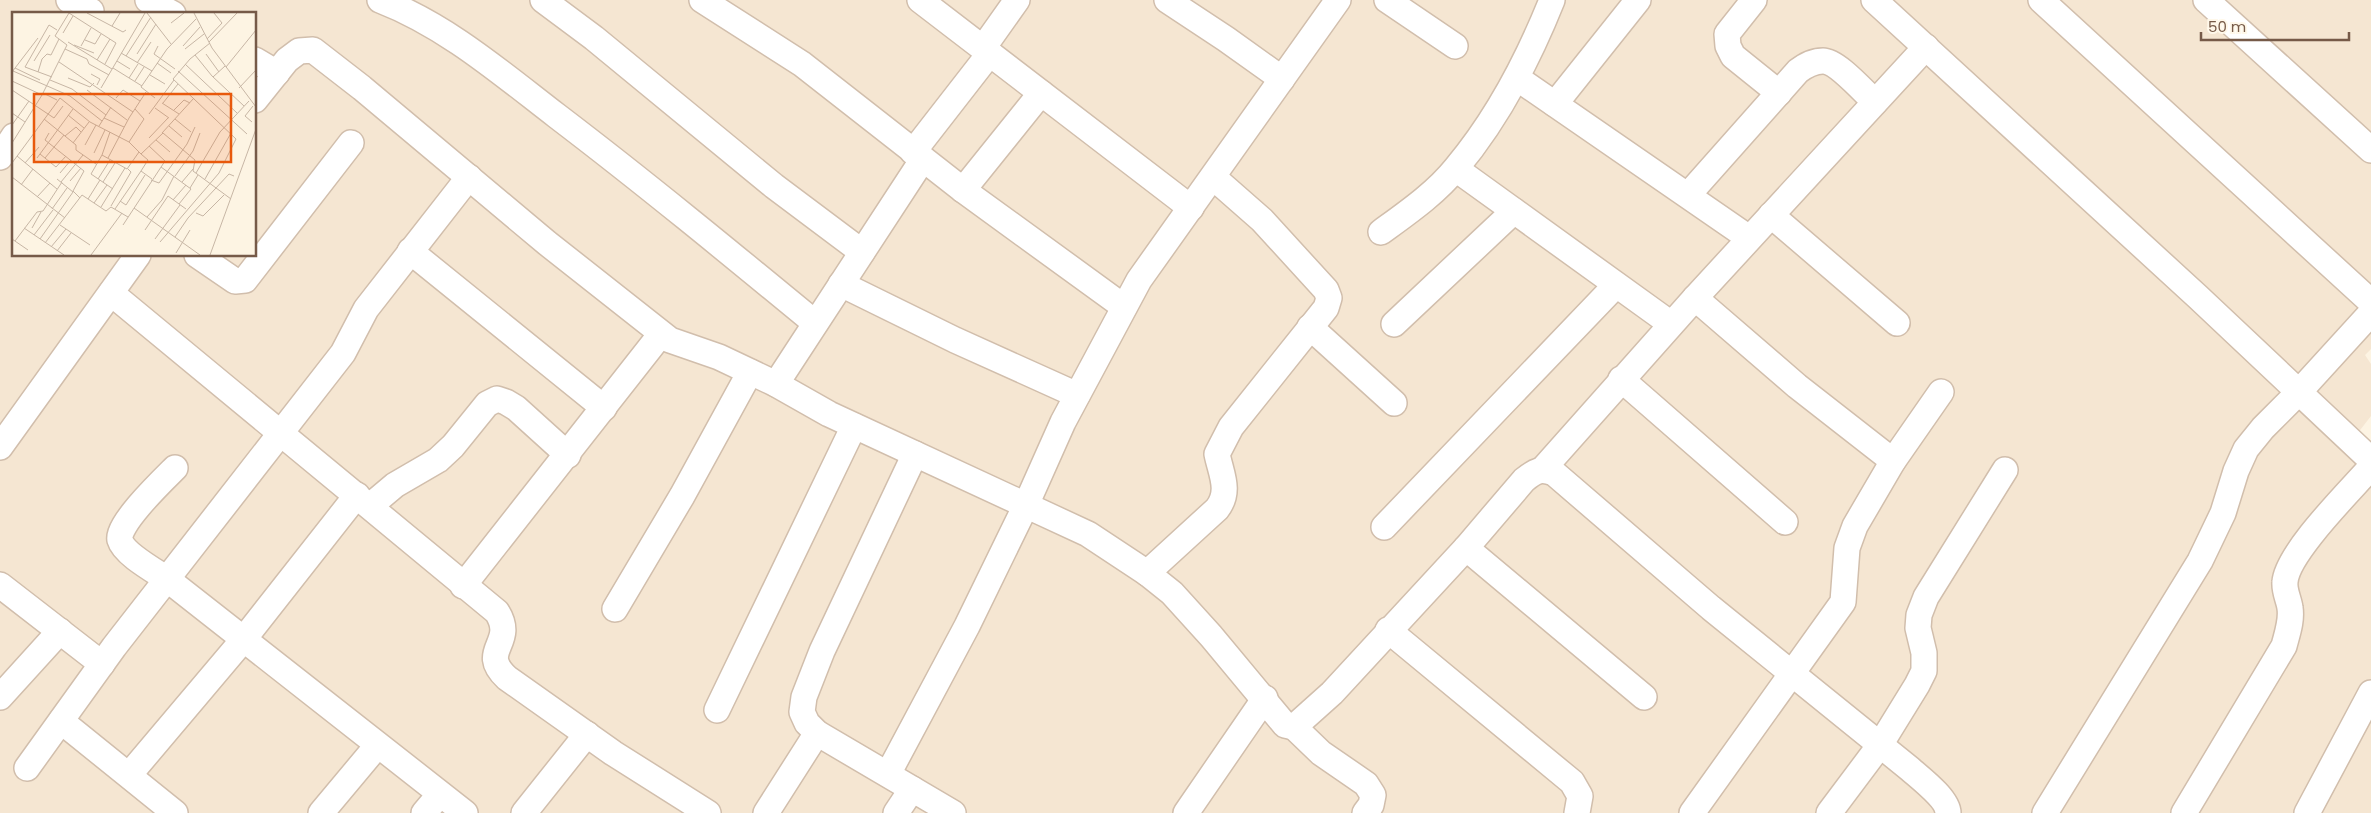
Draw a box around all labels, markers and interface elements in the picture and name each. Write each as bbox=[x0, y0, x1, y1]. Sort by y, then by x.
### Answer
scale bar bbox=[2201, 10, 2348, 42]
inset map bbox=[12, 12, 256, 256]
text: 50 m bbox=[2208, 16, 2246, 37]

